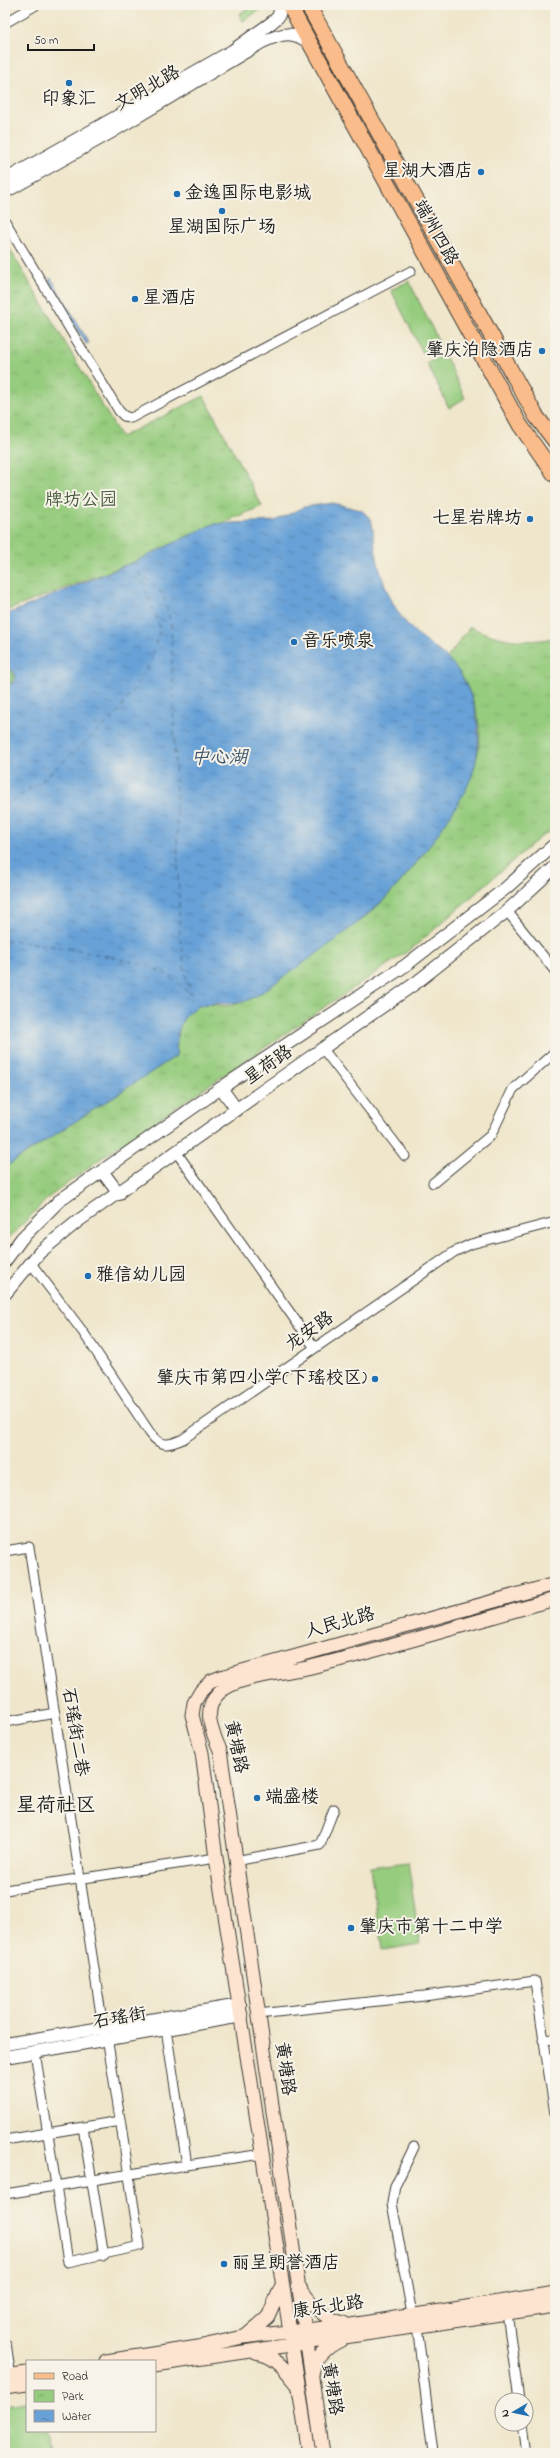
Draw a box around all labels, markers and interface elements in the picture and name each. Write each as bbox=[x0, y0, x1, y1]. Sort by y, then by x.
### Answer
scale bar bbox=[28, 26, 94, 52]
text: 50 m bbox=[34, 32, 58, 50]
street label: 文明北路 bbox=[110, 60, 186, 118]
marker: 印象汇 bbox=[64, 78, 74, 88]
place label: 印象汇 bbox=[42, 87, 96, 113]
place label: 星湖大酒店 bbox=[383, 159, 473, 185]
marker: 星湖大酒店 bbox=[476, 167, 486, 177]
place label: 金逸国际电影城 bbox=[185, 181, 311, 207]
marker: 金逸国际电影城 bbox=[172, 189, 182, 199]
street label: 端州四路 bbox=[406, 195, 464, 271]
marker: 星湖国际广场 bbox=[217, 206, 227, 216]
place label: 星湖国际广场 bbox=[168, 215, 276, 241]
place label: 星酒店 bbox=[143, 286, 197, 312]
marker: 星酒店 bbox=[130, 294, 140, 304]
place label: 肇庆泊隐酒店 bbox=[426, 338, 534, 364]
marker: 肇庆泊隐酒店 bbox=[537, 346, 547, 356]
park label: 牌坊公园 bbox=[45, 488, 117, 514]
place label: 七星岩牌坊 bbox=[432, 506, 522, 532]
marker: 七星岩牌坊 bbox=[525, 514, 535, 524]
place label: 音乐喷泉 bbox=[302, 629, 374, 655]
marker: 音乐喷泉 bbox=[289, 637, 299, 647]
water label: 中心湖 bbox=[190, 745, 249, 772]
street label: 星荷路 bbox=[239, 1040, 299, 1092]
place label: 雅信幼儿园 bbox=[96, 1263, 186, 1289]
marker: 雅信幼儿园 bbox=[83, 1271, 93, 1281]
street label: 龙安路 bbox=[280, 1306, 340, 1358]
place label: 肇庆市第四小学(下瑶校区) bbox=[156, 1366, 367, 1392]
marker: 肇庆市第四小学(下瑶校区) bbox=[370, 1374, 380, 1384]
street label: 人民北路 bbox=[302, 1602, 378, 1646]
street label: 石瑶街二巷 bbox=[54, 1686, 94, 1778]
street label: 黄塘路 bbox=[217, 1718, 253, 1776]
place label: 端盛楼 bbox=[265, 1785, 319, 1811]
district label: 星荷社区 bbox=[16, 1792, 96, 1821]
marker: 端盛楼 bbox=[252, 1793, 262, 1803]
place label: 肇庆市第十二中学 bbox=[359, 1915, 503, 1941]
marker: 肇庆市第十二中学 bbox=[346, 1923, 356, 1933]
street label: 石瑶街 bbox=[91, 2002, 149, 2036]
street label: 黄塘路 bbox=[267, 2040, 301, 2098]
place label: 丽呈朗誉酒店 bbox=[232, 2251, 340, 2277]
marker: 丽呈朗誉酒店 bbox=[219, 2259, 229, 2269]
street label: 康乐北路 bbox=[291, 2290, 365, 2326]
legend bbox=[26, 2360, 156, 2432]
street label: 黄塘路 bbox=[314, 2360, 348, 2418]
text: Road bbox=[62, 2368, 88, 2386]
text: Park bbox=[62, 2388, 84, 2406]
north arrow bbox=[494, 2392, 534, 2432]
text: Water bbox=[62, 2408, 91, 2426]
text: N bbox=[497, 2408, 514, 2418]

